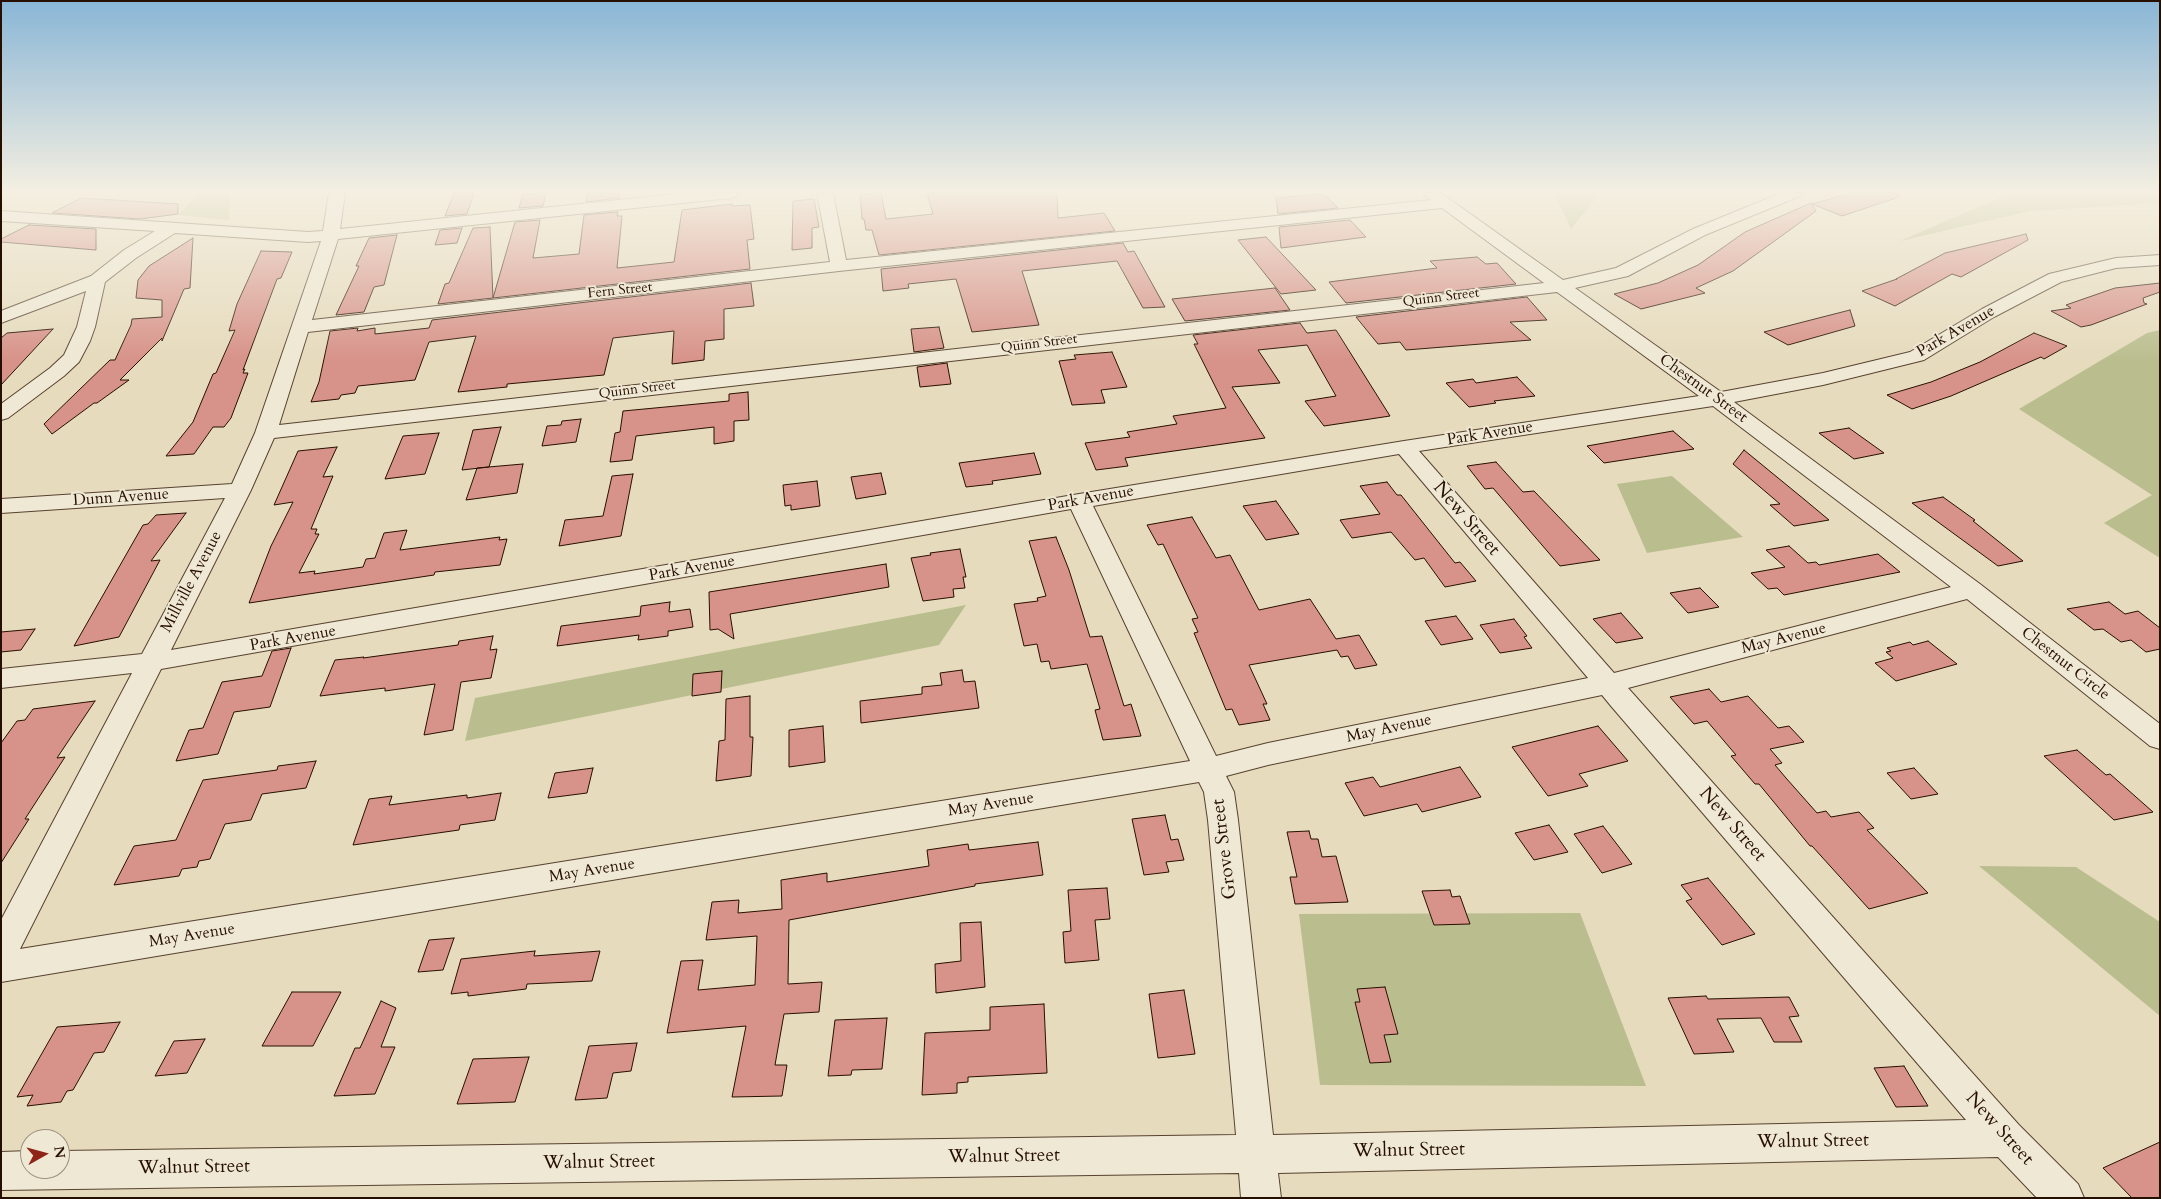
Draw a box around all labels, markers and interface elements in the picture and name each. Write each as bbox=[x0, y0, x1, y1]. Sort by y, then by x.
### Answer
street label: Fern Street bbox=[587, 279, 653, 303]
street label: Quinn Street bbox=[1402, 285, 1480, 311]
street label: Park Avenue bbox=[1914, 302, 1998, 362]
street label: Quinn Street bbox=[1000, 331, 1078, 357]
street label: Chestnut Street bbox=[1655, 351, 1751, 427]
street label: Quinn Street bbox=[598, 377, 676, 403]
street label: Park Avenue bbox=[1446, 418, 1534, 450]
street label: New Street bbox=[1428, 477, 1504, 561]
street label: Park Avenue bbox=[1047, 482, 1135, 516]
street label: Dunn Avenue bbox=[72, 485, 170, 511]
street label: Millville Avenue bbox=[157, 528, 227, 636]
street label: Park Avenue bbox=[648, 552, 736, 586]
street label: May Avenue bbox=[1740, 619, 1828, 659]
street label: Park Avenue bbox=[249, 622, 337, 656]
street label: Chestnut Circle bbox=[2017, 623, 2113, 705]
street label: May Avenue bbox=[1345, 711, 1433, 747]
street label: New Street bbox=[1694, 783, 1770, 867]
street label: May Avenue bbox=[947, 789, 1035, 821]
street label: Grove Street bbox=[1208, 797, 1242, 901]
street label: May Avenue bbox=[548, 855, 636, 887]
street label: May Avenue bbox=[148, 920, 236, 952]
street label: New Street bbox=[1960, 1088, 2038, 1170]
north arrow bbox=[20, 1129, 70, 1179]
street label: Walnut Street bbox=[1757, 1130, 1869, 1154]
street label: Walnut Street bbox=[1353, 1139, 1465, 1163]
text: N bbox=[49, 1145, 70, 1159]
street label: Walnut Street bbox=[948, 1145, 1060, 1169]
street label: Walnut Street bbox=[543, 1151, 655, 1175]
street label: Walnut Street bbox=[138, 1156, 250, 1180]

